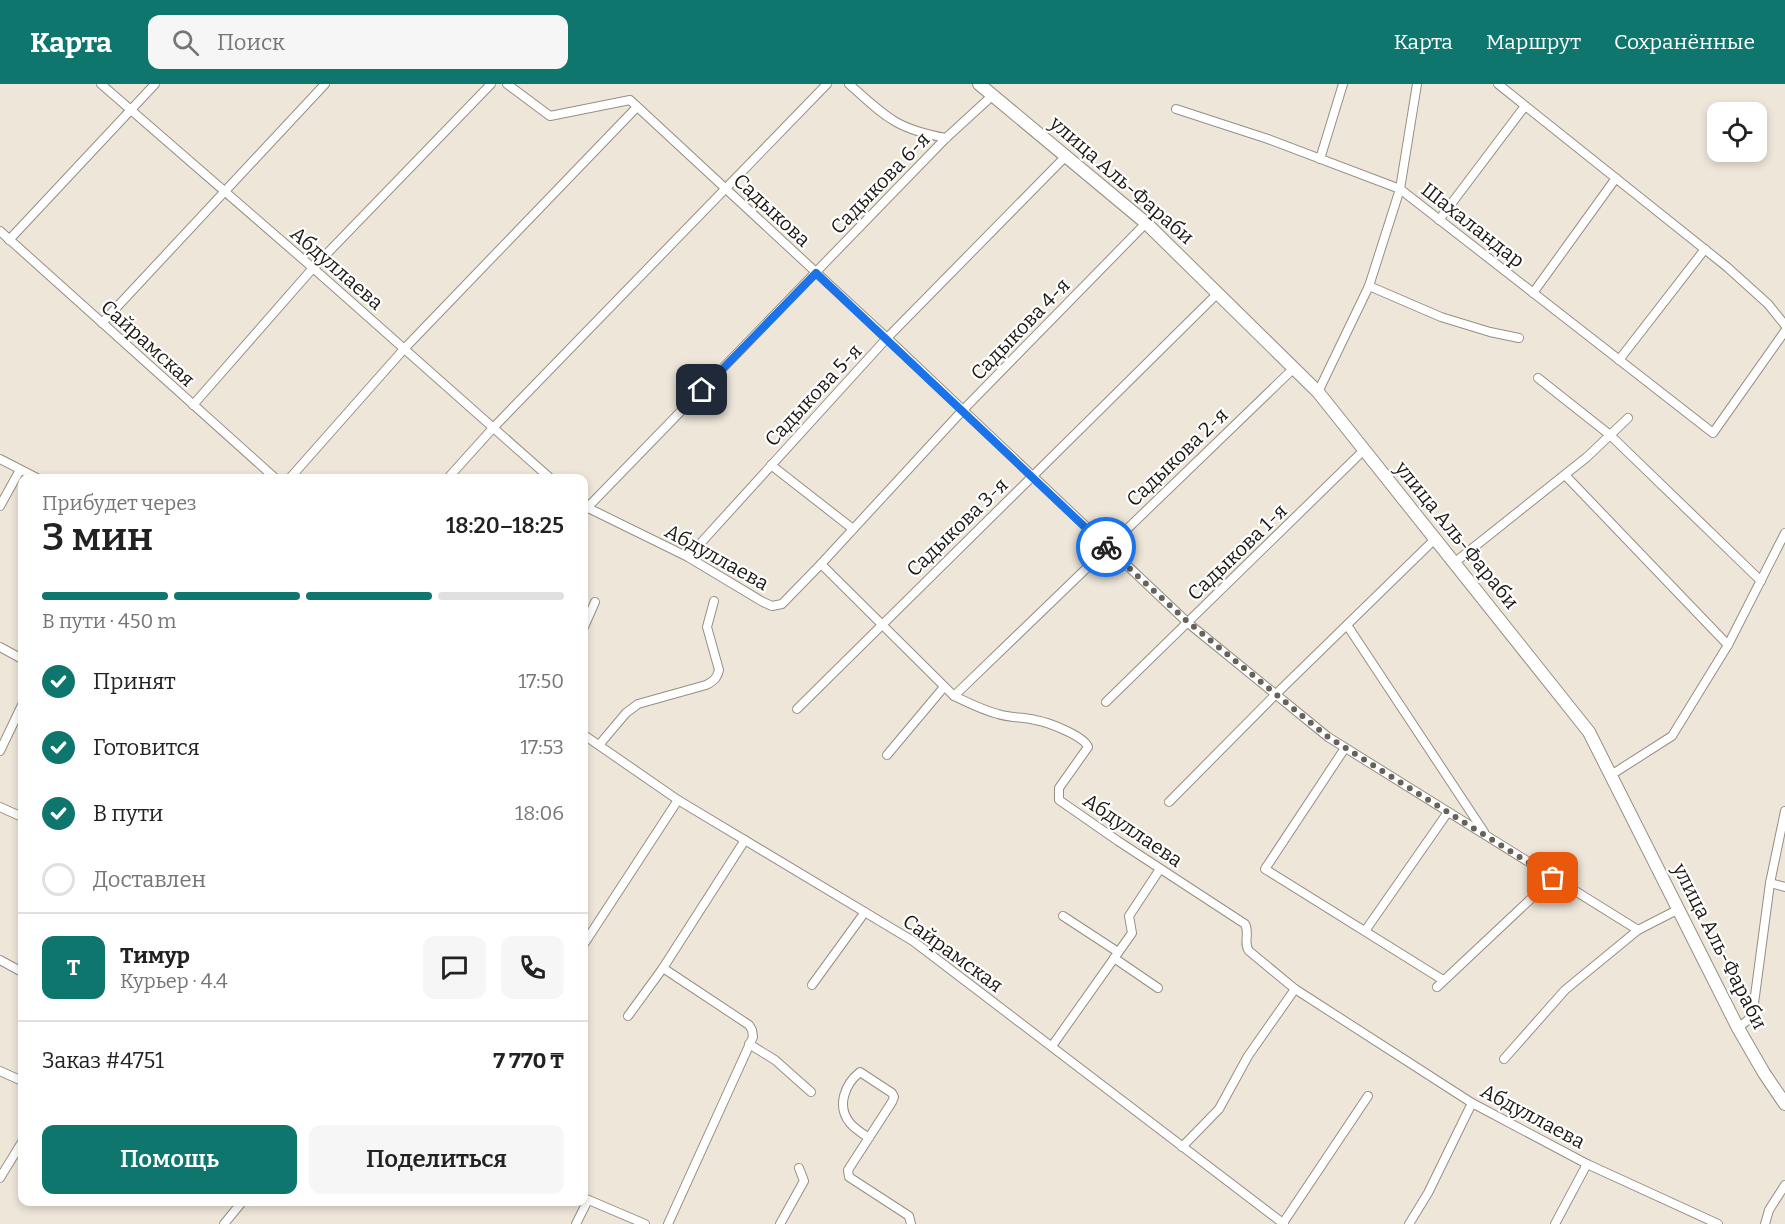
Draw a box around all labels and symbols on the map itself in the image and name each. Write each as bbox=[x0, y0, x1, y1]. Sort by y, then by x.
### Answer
street label: улица Аль-Фараби bbox=[1044, 110, 1199, 249]
street label: Садыкова 6-я bbox=[825, 127, 935, 239]
street label: Садыкова bbox=[729, 168, 815, 252]
street label: Шахаландар bbox=[1417, 177, 1529, 273]
street label: Абдуллаева bbox=[286, 221, 388, 315]
street label: Садыкова 4-я bbox=[965, 273, 1075, 385]
street label: Сайрамская bbox=[96, 295, 200, 391]
street label: Садыкова 5-я bbox=[759, 339, 867, 451]
pin bbox=[676, 364, 727, 415]
street label: Садыкова 2-я bbox=[1121, 403, 1233, 511]
street label: улица Аль-Фараби bbox=[1389, 456, 1524, 614]
street label: Садыкова 3-я bbox=[901, 473, 1013, 581]
street label: Садыкова 1-я bbox=[1182, 499, 1292, 605]
courier bbox=[1076, 517, 1136, 577]
street label: Абдуллаева bbox=[661, 519, 773, 595]
street label: Абдуллаева bbox=[1079, 788, 1187, 872]
pin bbox=[1527, 852, 1578, 903]
street label: улица Аль-Фараби bbox=[1667, 858, 1772, 1033]
street label: Сайрамская bbox=[898, 909, 1008, 997]
street label: Абдуллаева bbox=[1477, 1078, 1589, 1154]

